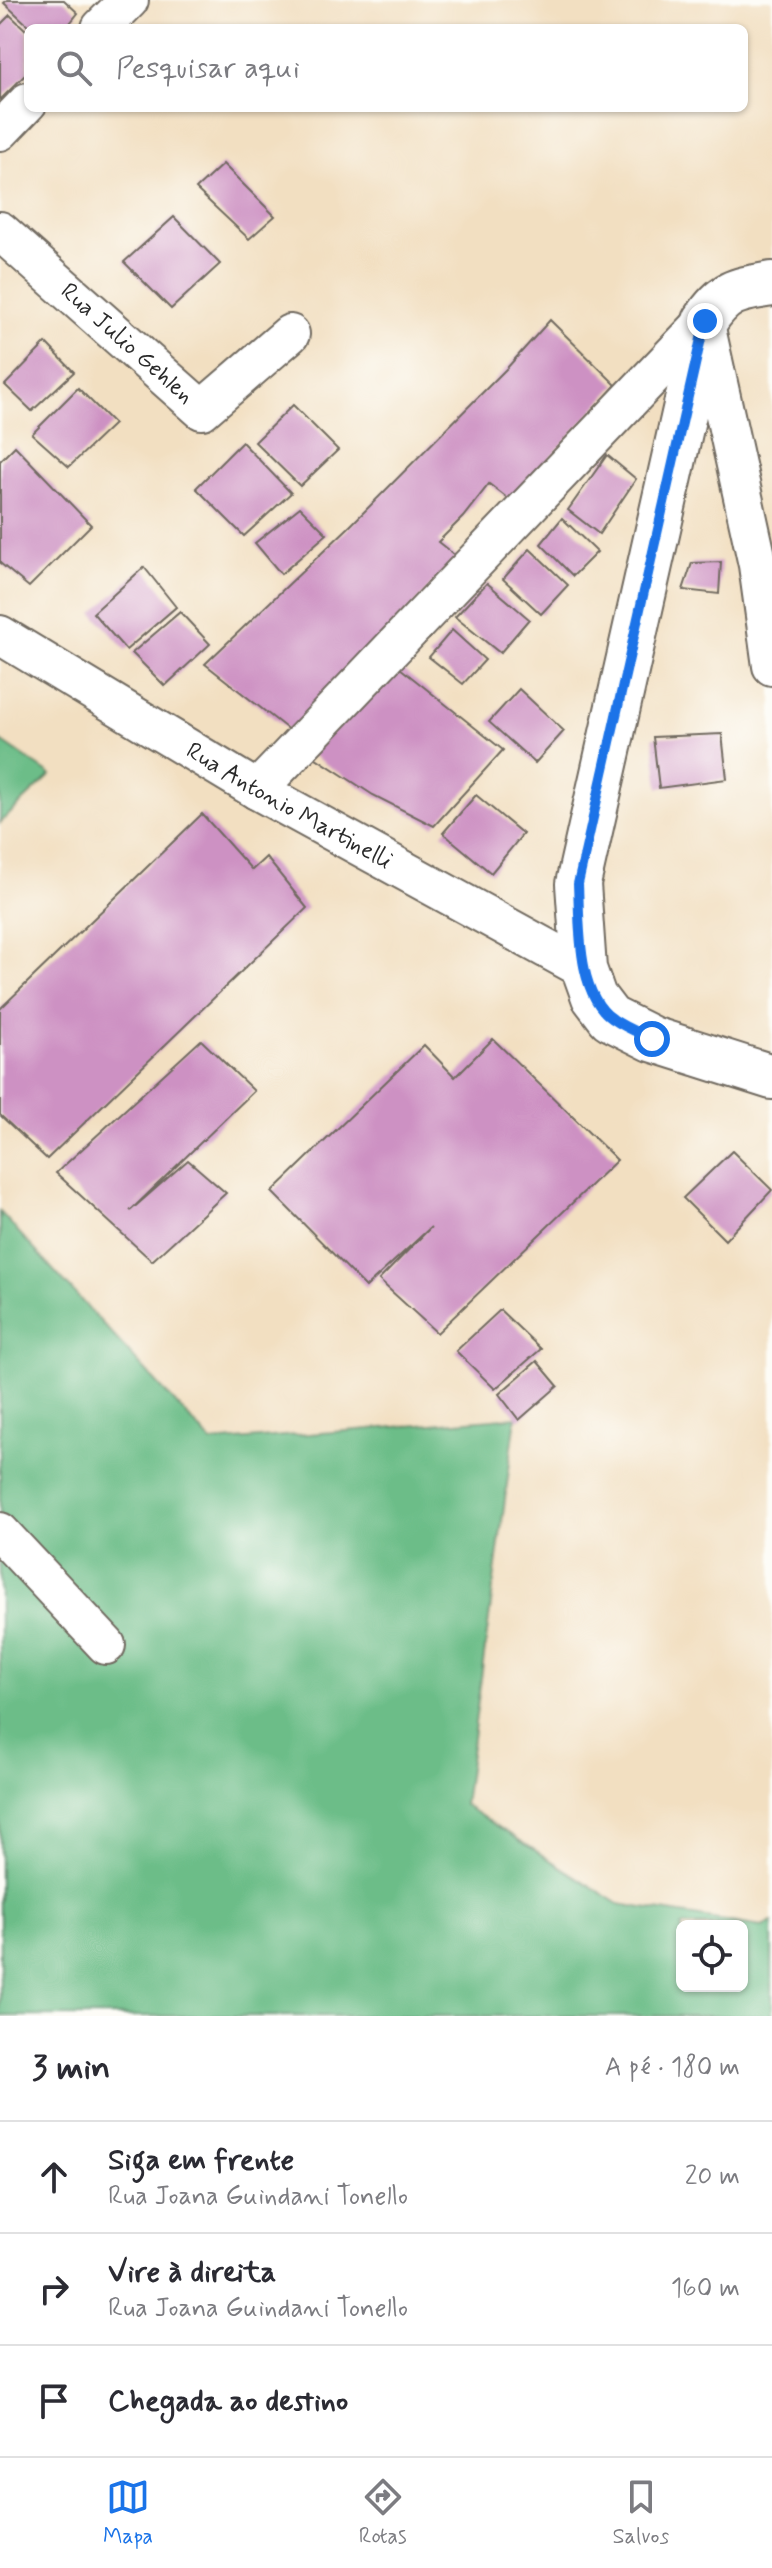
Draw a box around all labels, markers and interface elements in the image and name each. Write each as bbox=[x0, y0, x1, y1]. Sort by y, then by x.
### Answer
search box bbox=[24, 24, 748, 112]
icon: search bbox=[52, 46, 96, 90]
text: Pesquisar aqui bbox=[116, 49, 300, 88]
street label: Rua Julio Gehlen bbox=[54, 276, 201, 411]
route end bbox=[687, 303, 723, 339]
street label: Rua Antonio Martinelli bbox=[180, 735, 398, 877]
route start bbox=[634, 1021, 670, 1057]
map controls bbox=[676, 1920, 748, 1992]
button: locate bbox=[676, 1920, 748, 1992]
text: 3 min bbox=[32, 2046, 110, 2091]
text: A pé · 180 m bbox=[605, 2051, 740, 2085]
text: Siga em frente bbox=[108, 2141, 294, 2180]
icon: ahead bbox=[32, 2155, 76, 2199]
text: 20 m bbox=[685, 2160, 740, 2194]
text: Rua Joana Guindani Tonello bbox=[108, 2180, 408, 2214]
text: Vire à direita bbox=[108, 2253, 276, 2292]
icon: right bbox=[32, 2267, 76, 2311]
text: 160 m bbox=[671, 2272, 740, 2306]
text: Rua Joana Guindani Tonello bbox=[108, 2292, 408, 2326]
icon: arrive bbox=[32, 2379, 76, 2423]
text: Chegada ao destino bbox=[108, 2382, 348, 2421]
tab: Mapa bbox=[103, 2475, 153, 2551]
tab: Rotas bbox=[359, 2475, 407, 2551]
tab: Salvos bbox=[612, 2475, 669, 2551]

